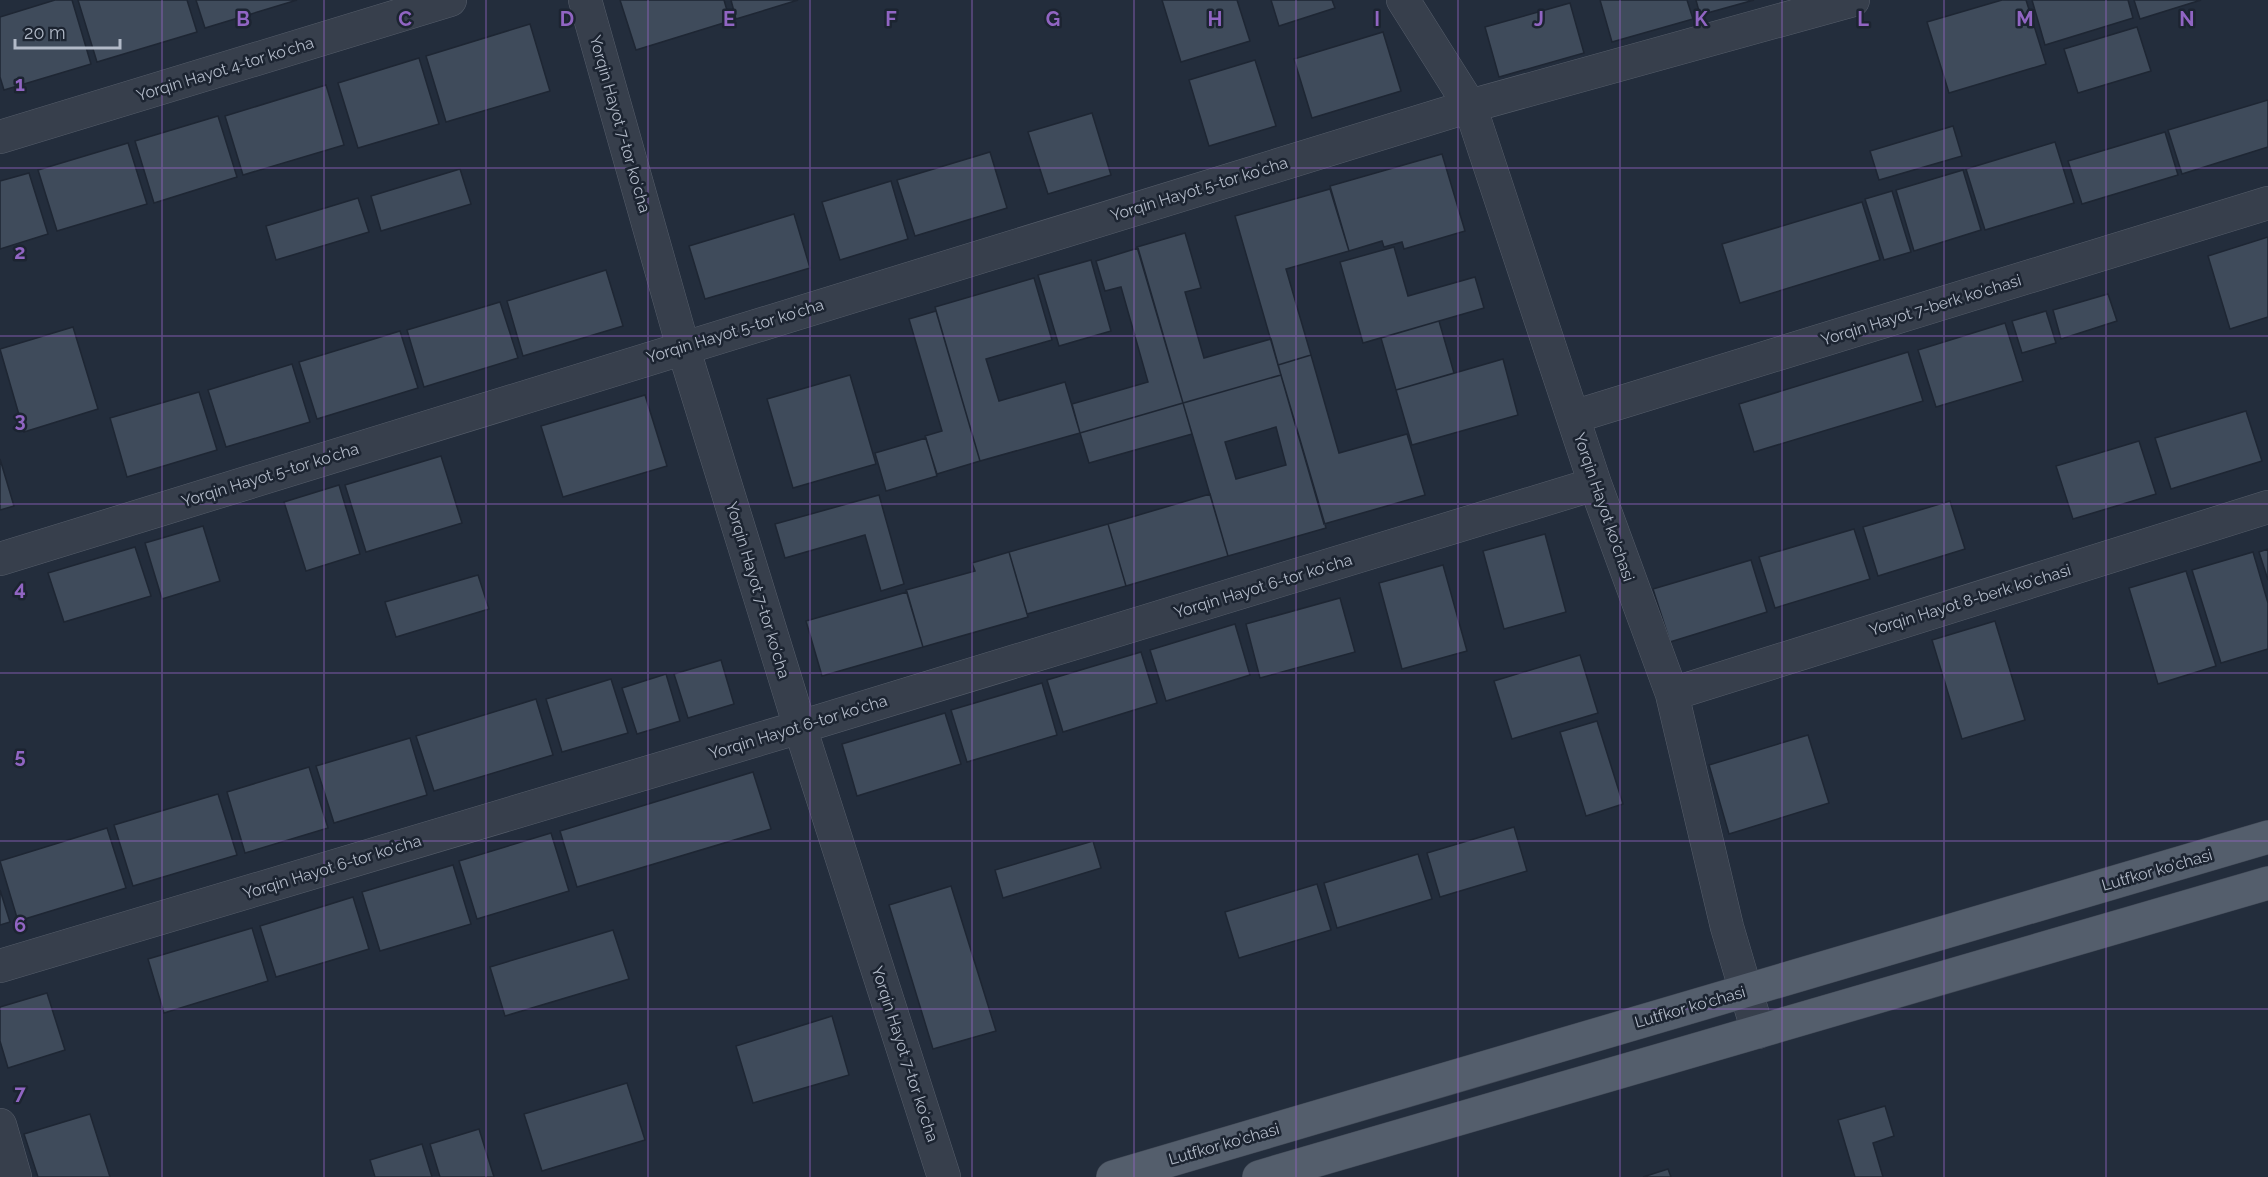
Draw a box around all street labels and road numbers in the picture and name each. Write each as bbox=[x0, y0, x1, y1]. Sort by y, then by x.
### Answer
street label: Yorqin Hayot 4-tor koʻcha bbox=[134, 33, 316, 105]
street label: Yorqin Hayot 7-tor koʻcha bbox=[586, 33, 654, 215]
street label: Yorqin Hayot 5-tor koʻcha bbox=[1108, 153, 1290, 225]
street label: Yorqin Hayot 7-berk koʻchasi bbox=[1819, 270, 2023, 350]
street label: Yorqin Hayot 5-tor koʻcha bbox=[644, 295, 826, 367]
street label: Yorqin Hayot ko'chasi bbox=[1570, 430, 1638, 584]
street label: Yorqin Hayot 5-tor koʻcha bbox=[179, 439, 361, 511]
street label: Yorqin Hayot 7-tor koʻcha bbox=[722, 499, 794, 681]
street label: Yorqin Hayot 6-tor koʻcha bbox=[1172, 550, 1354, 622]
street label: Yorqin Hayot 8-berk koʻchasi bbox=[1867, 560, 2073, 640]
street label: Yorqin Hayot 6-tor koʻcha bbox=[707, 691, 889, 763]
street label: Yorqin Hayot 6-tor koʻcha bbox=[241, 831, 423, 903]
street label: Lutfkor ko'chasi bbox=[2099, 845, 2215, 895]
street label: Yorqin Hayot 7-tor koʻcha bbox=[868, 964, 942, 1144]
street label: Lutfkor ko'chasi bbox=[1632, 982, 1748, 1032]
street label: Lutfkor ko'chasi bbox=[1166, 1119, 1282, 1169]

